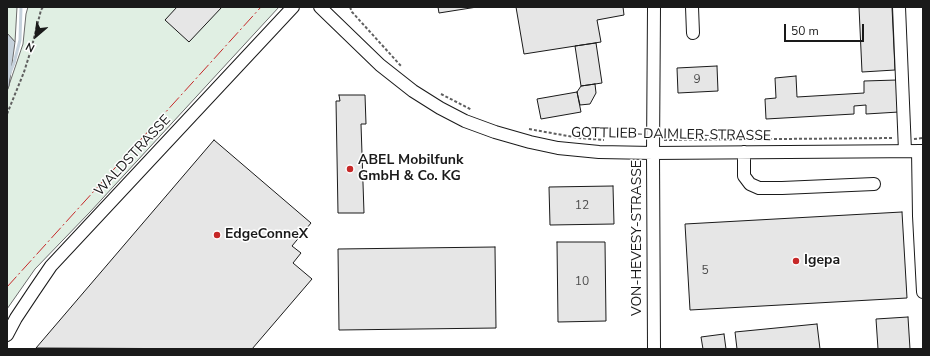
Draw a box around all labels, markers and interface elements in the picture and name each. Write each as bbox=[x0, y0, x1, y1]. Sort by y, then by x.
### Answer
north arrow bbox=[16, 16, 56, 56]
scale bar bbox=[786, 16, 866, 42]
text: 50 m bbox=[791, 23, 819, 39]
text: N bbox=[23, 38, 37, 56]
house number: 9 bbox=[693, 73, 701, 87]
street label: WALDSTRASSE bbox=[91, 112, 175, 200]
street label: GOTTLIEB-DAIMLER-STRASSE bbox=[571, 125, 771, 145]
place label: ABEL Mobilfunk GmbH & Co. KG bbox=[358, 153, 463, 186]
street label: VON-HEVESY-STRASSE bbox=[630, 160, 646, 316]
marker: ABEL Mobilfunk GmbH & Co. KG bbox=[345, 164, 355, 174]
house number: 12 bbox=[575, 199, 589, 213]
place label: EdgeConneX bbox=[225, 227, 308, 243]
marker: EdgeConneX bbox=[212, 230, 222, 240]
place label: Igepa bbox=[804, 253, 840, 269]
marker: Igepa bbox=[791, 256, 801, 266]
house number: 5 bbox=[701, 264, 709, 278]
house number: 10 bbox=[575, 275, 589, 289]

